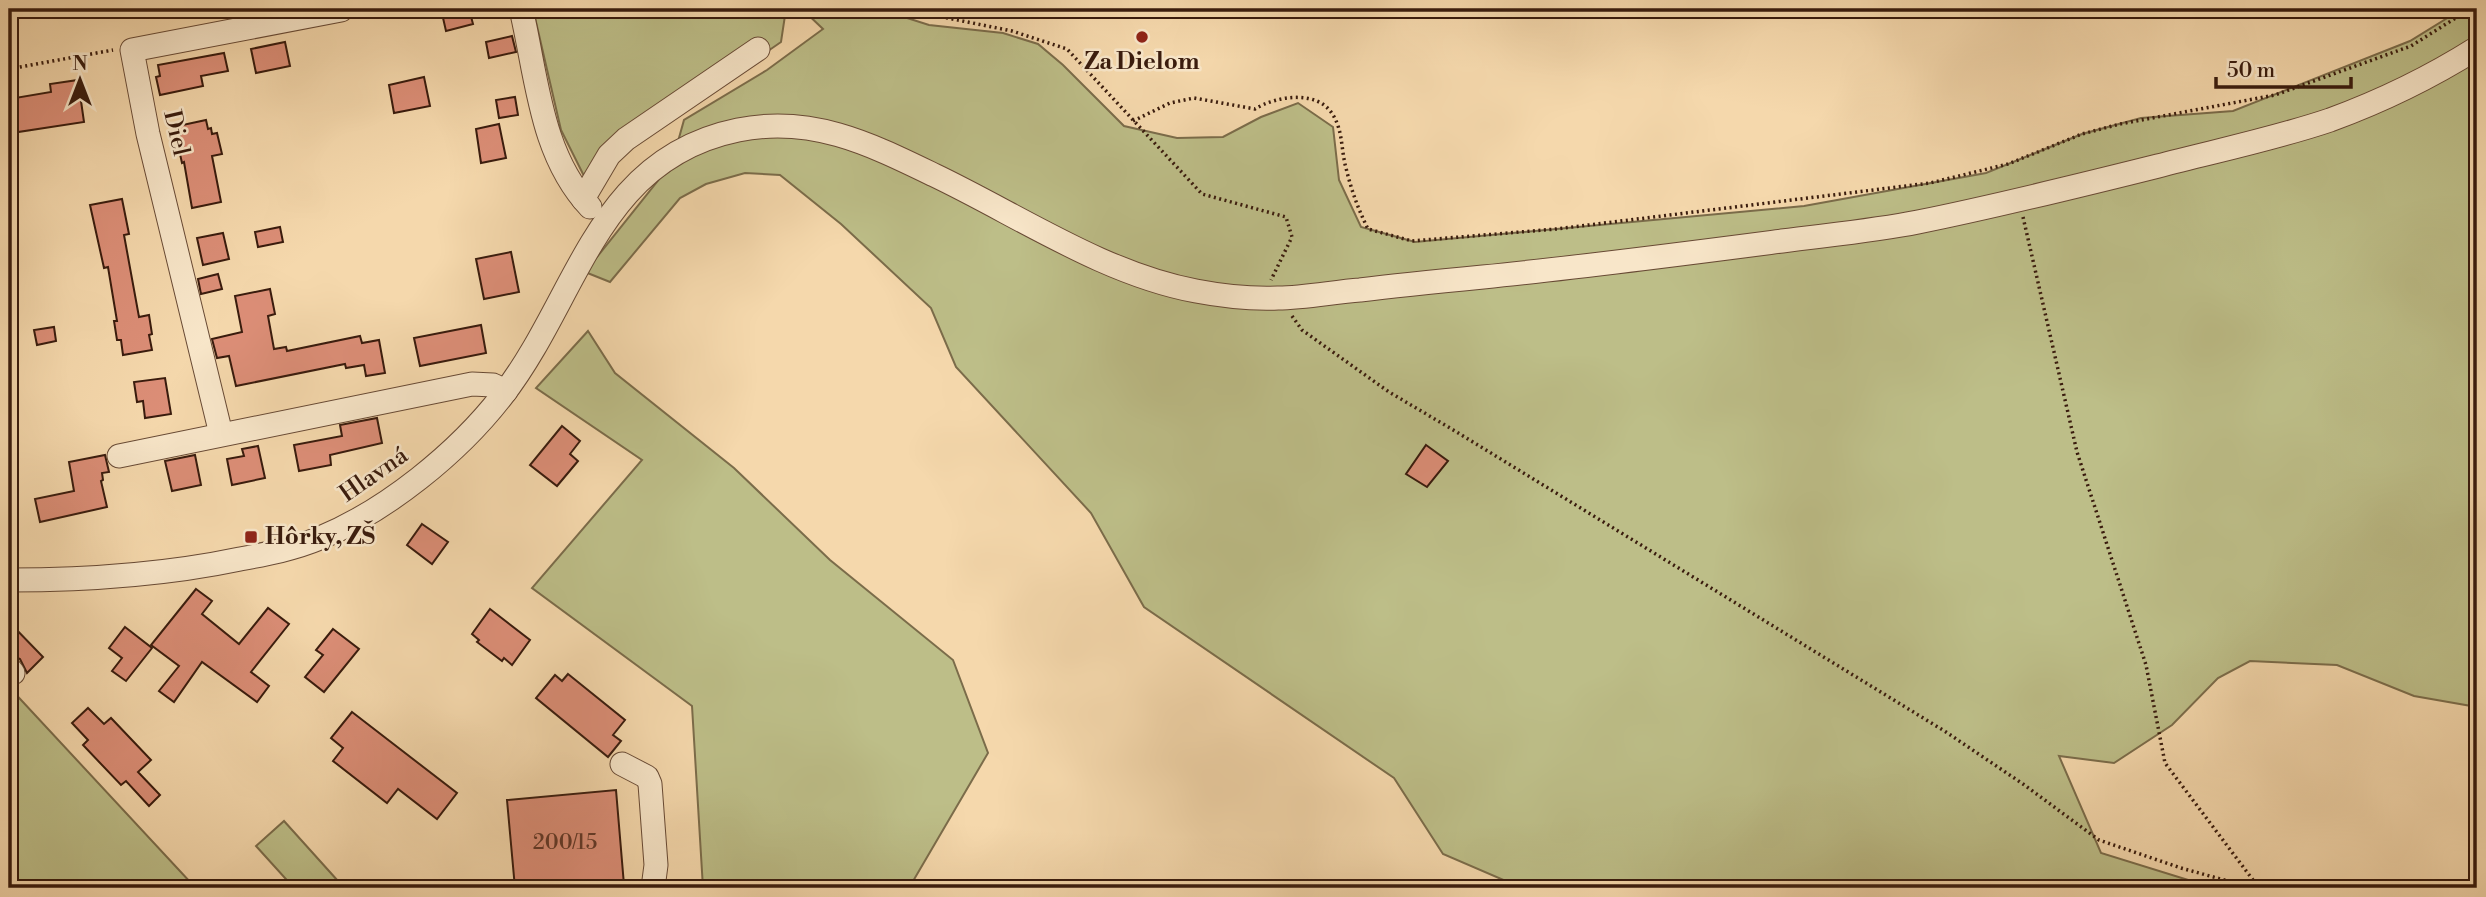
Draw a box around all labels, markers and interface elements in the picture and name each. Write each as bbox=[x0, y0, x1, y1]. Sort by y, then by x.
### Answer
marker: Za Dielom bbox=[1134, 29, 1150, 45]
north arrow bbox=[46, 46, 116, 116]
scale bar bbox=[2216, 46, 2351, 90]
place label: Za Dielom bbox=[1084, 47, 1200, 77]
text: N bbox=[72, 52, 88, 76]
text: 50 m bbox=[2227, 58, 2275, 84]
street label: Diel bbox=[156, 107, 196, 159]
street label: Hlavná bbox=[334, 440, 415, 509]
place label: Hôrky, ZŠ bbox=[265, 520, 375, 552]
marker: Hôrky, ZŠ bbox=[243, 529, 259, 545]
house number: 200/15 bbox=[533, 830, 597, 856]

